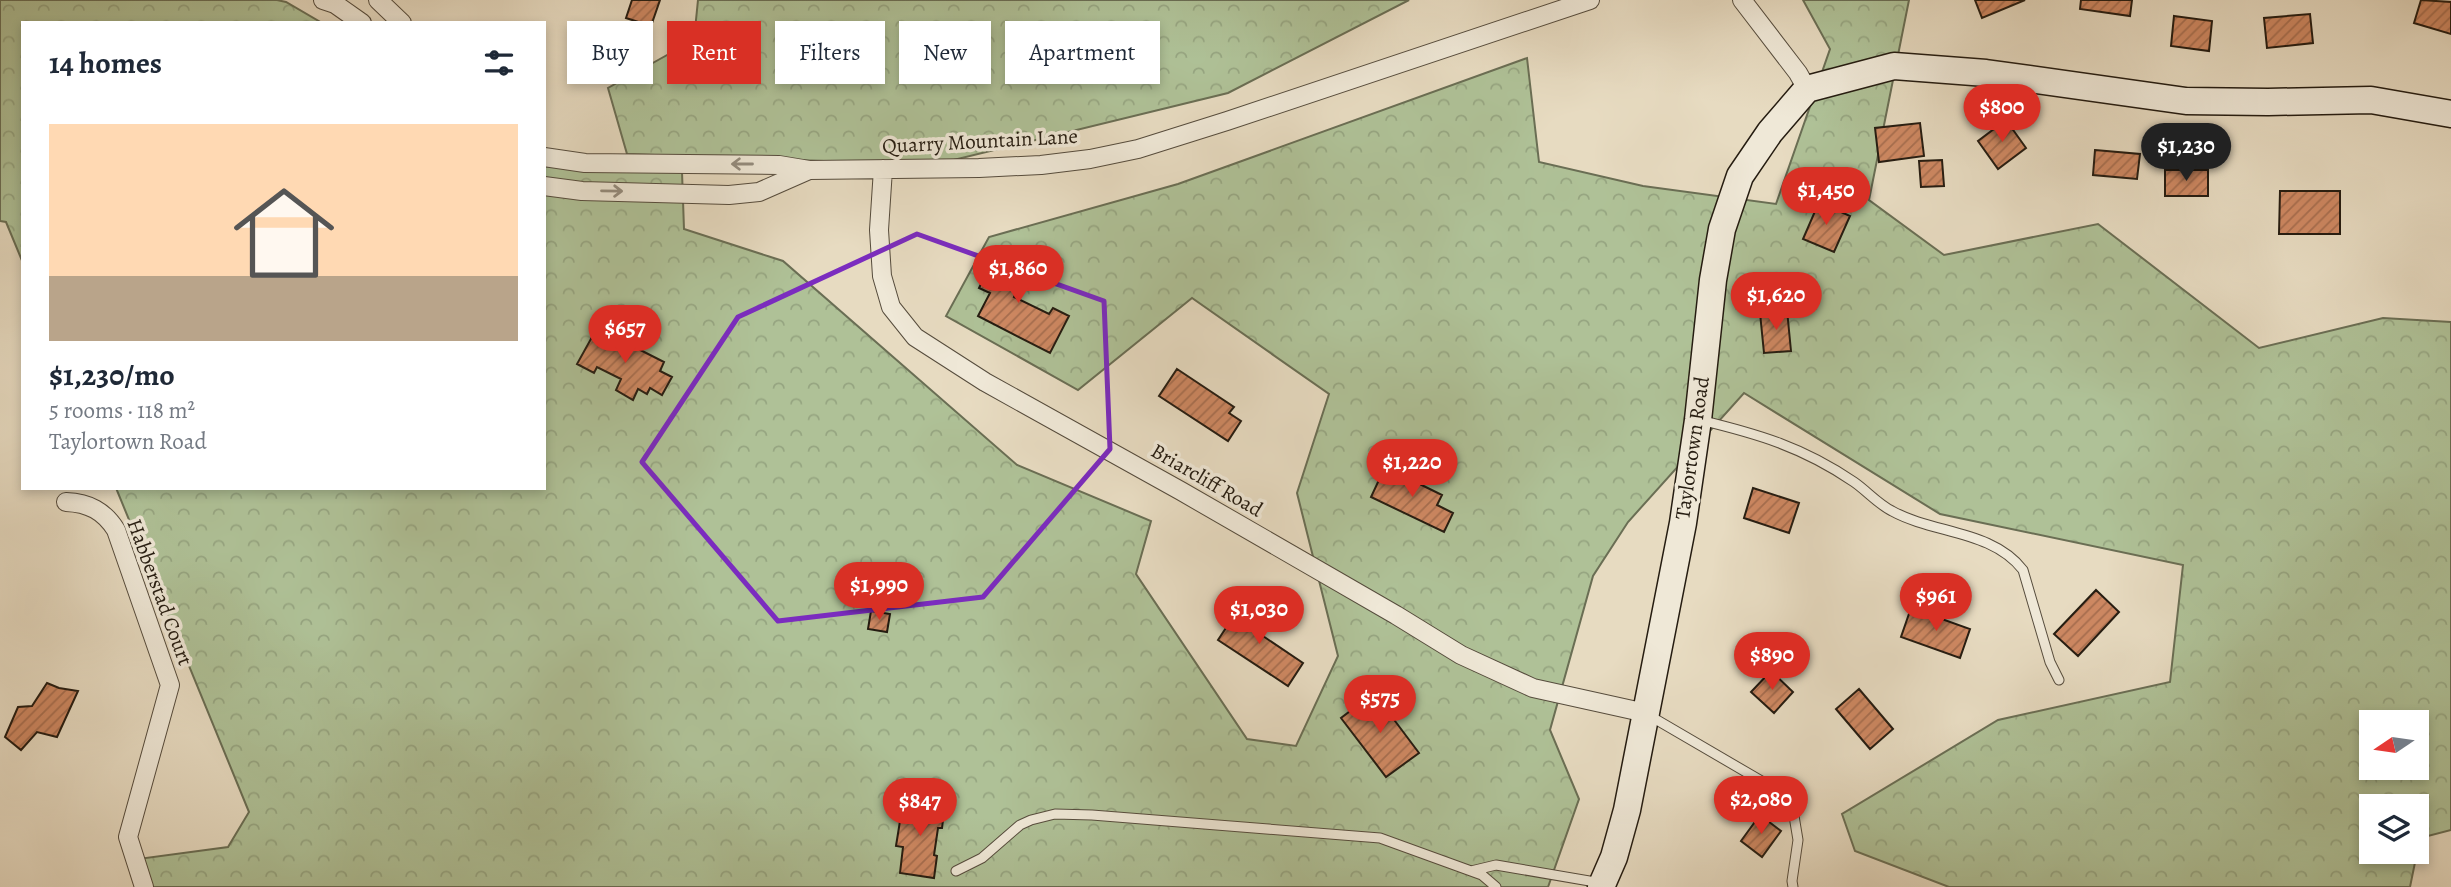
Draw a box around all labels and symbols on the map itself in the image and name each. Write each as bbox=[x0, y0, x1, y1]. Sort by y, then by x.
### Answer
pin: $800 bbox=[1961, 85, 2043, 144]
street label: Quarry Mountain Lane bbox=[881, 122, 1079, 160]
pin: $1,230 bbox=[2129, 124, 2243, 183]
one-way arrow bbox=[730, 157, 753, 171]
pin: $1,450 bbox=[1769, 168, 1883, 227]
one-way arrow bbox=[600, 185, 623, 198]
pin: $1,860 bbox=[961, 246, 1075, 305]
pin: $1,620 bbox=[1719, 272, 1833, 332]
pin: $657 bbox=[584, 306, 666, 365]
street label: Taylortown Road bbox=[1668, 374, 1716, 521]
street label: Briarcliff Road bbox=[1146, 437, 1269, 524]
pin: $1,220 bbox=[1355, 440, 1469, 499]
street label: Habberstad Court bbox=[120, 515, 200, 669]
pin: $1,990 bbox=[822, 562, 936, 622]
pin: $961 bbox=[1895, 574, 1977, 633]
pin: $1,030 bbox=[1202, 586, 1316, 646]
pin: $890 bbox=[1731, 632, 1813, 692]
pin: $575 bbox=[1339, 676, 1421, 735]
north arrow bbox=[2359, 710, 2429, 780]
pin: $2,080 bbox=[1704, 776, 1818, 836]
pin: $847 bbox=[879, 778, 961, 838]

